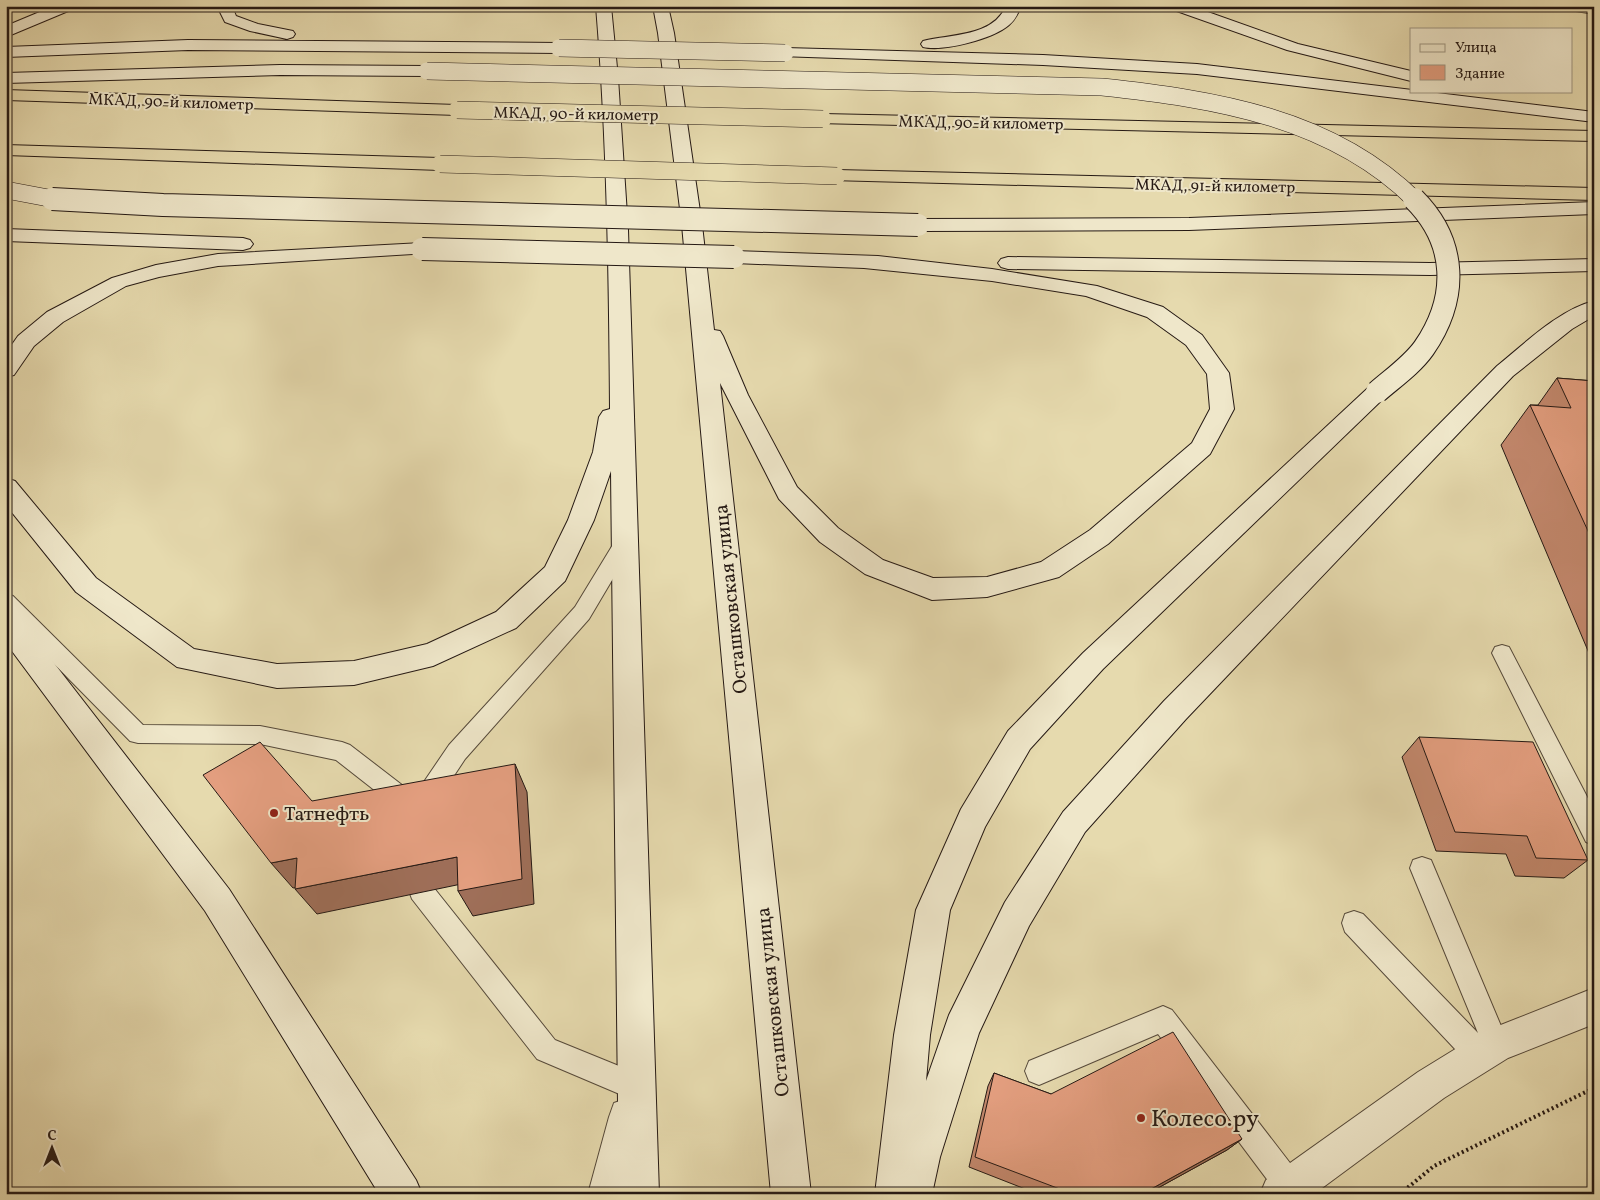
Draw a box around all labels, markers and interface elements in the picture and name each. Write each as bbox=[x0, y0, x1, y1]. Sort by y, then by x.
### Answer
legend bbox=[1410, 28, 1572, 92]
text: Улица bbox=[1455, 38, 1497, 59]
text: Здание bbox=[1455, 64, 1505, 85]
street label: МКАД, 90-й километр bbox=[88, 89, 254, 117]
street label: МКАД, 90-й километр bbox=[493, 103, 659, 127]
street label: МКАД, 90-й километр bbox=[898, 112, 1064, 136]
street label: МКАД, 91-й километр bbox=[1135, 175, 1295, 199]
street label: Осташковская улица bbox=[708, 503, 756, 695]
place label: Татнефть bbox=[284, 801, 369, 829]
marker: Татнефть bbox=[268, 807, 280, 819]
street label: Осташковская улица bbox=[750, 906, 798, 1098]
place label: Колесо.ру bbox=[1151, 1103, 1259, 1137]
marker: Колесо.ру bbox=[1135, 1112, 1147, 1124]
north arrow bbox=[28, 1122, 78, 1172]
text: С bbox=[47, 1127, 57, 1146]

